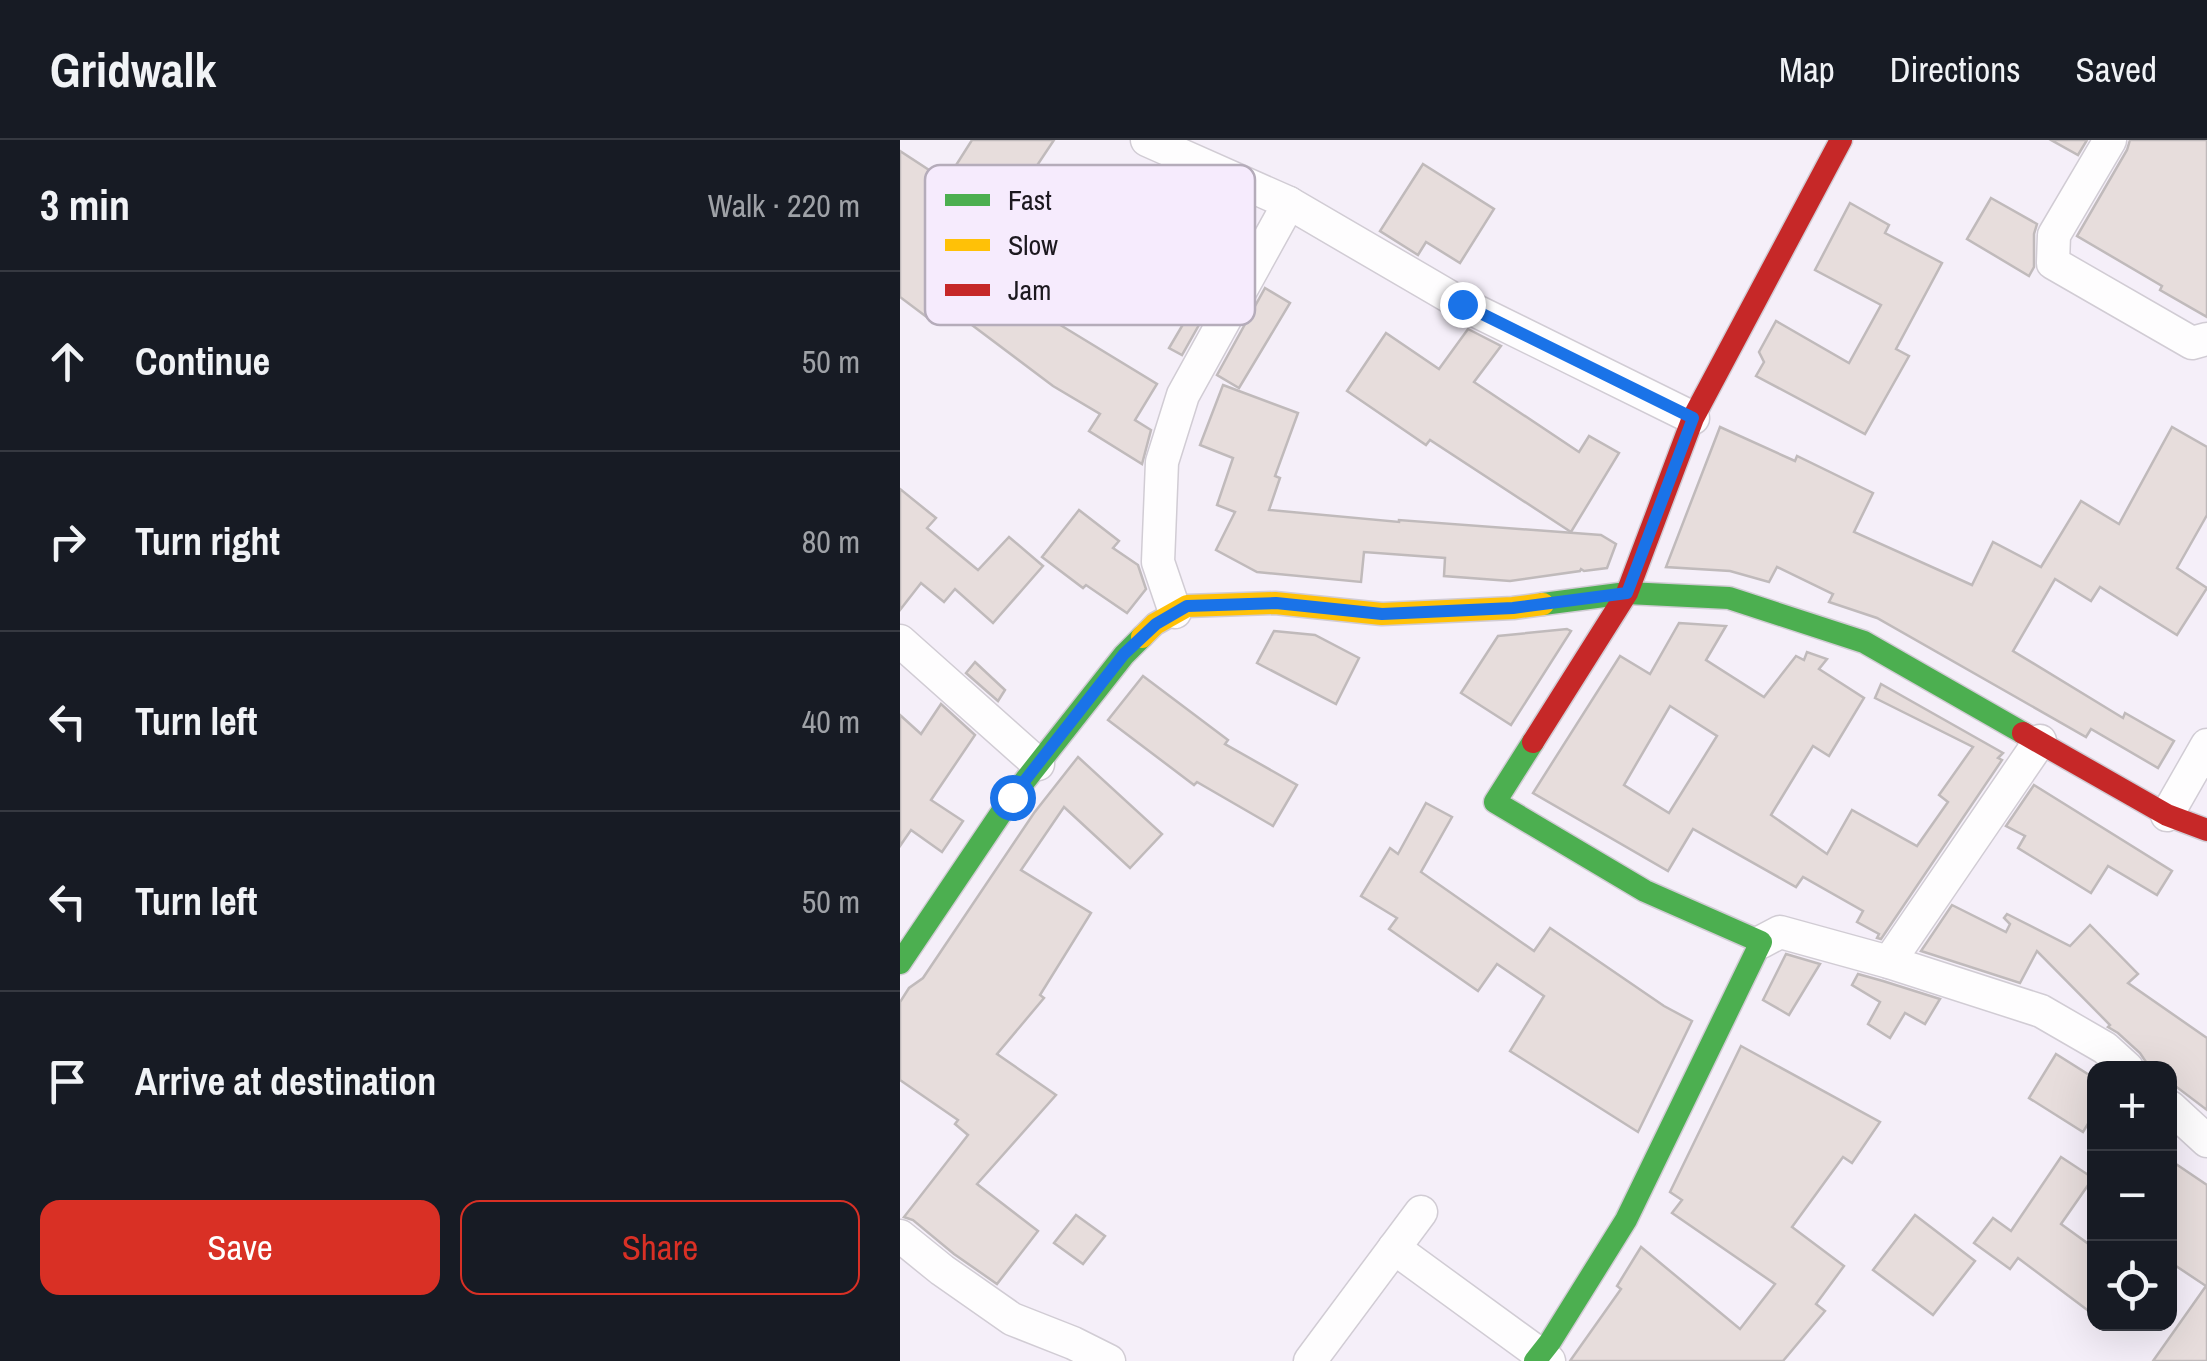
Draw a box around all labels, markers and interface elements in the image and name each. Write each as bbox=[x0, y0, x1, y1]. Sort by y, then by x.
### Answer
text: Gridwalk bbox=[50, 37, 216, 102]
text: Map bbox=[1779, 46, 1835, 93]
text: Directions bbox=[1890, 46, 2021, 93]
text: Saved bbox=[2076, 46, 2157, 93]
legend bbox=[925, 165, 1255, 325]
text: 3 min bbox=[40, 177, 130, 233]
text: Fast bbox=[1008, 181, 1052, 219]
text: Walk · 220 m bbox=[708, 184, 860, 227]
text: Slow bbox=[1008, 226, 1058, 264]
text: Jam bbox=[1008, 271, 1051, 309]
route end bbox=[1440, 282, 1486, 328]
icon: ahead bbox=[40, 334, 95, 389]
text: Continue bbox=[135, 336, 270, 387]
text: 50 m bbox=[802, 340, 860, 383]
icon: right bbox=[40, 514, 95, 569]
text: Turn right bbox=[135, 516, 280, 567]
text: 80 m bbox=[802, 520, 860, 563]
icon: left bbox=[40, 694, 95, 749]
text: Turn left bbox=[135, 696, 257, 747]
text: 40 m bbox=[802, 700, 860, 743]
route start bbox=[990, 775, 1036, 821]
icon: left bbox=[40, 874, 95, 929]
text: Turn left bbox=[135, 876, 257, 927]
text: 50 m bbox=[802, 880, 860, 923]
icon: arrive bbox=[40, 1054, 95, 1109]
text: Arrive at destination bbox=[135, 1056, 436, 1107]
map controls bbox=[2087, 1061, 2177, 1331]
button: + bbox=[2087, 1061, 2177, 1151]
button: − bbox=[2087, 1151, 2177, 1241]
button: Save bbox=[40, 1200, 440, 1295]
button: Share bbox=[460, 1200, 860, 1295]
button: locate bbox=[2087, 1241, 2177, 1331]

